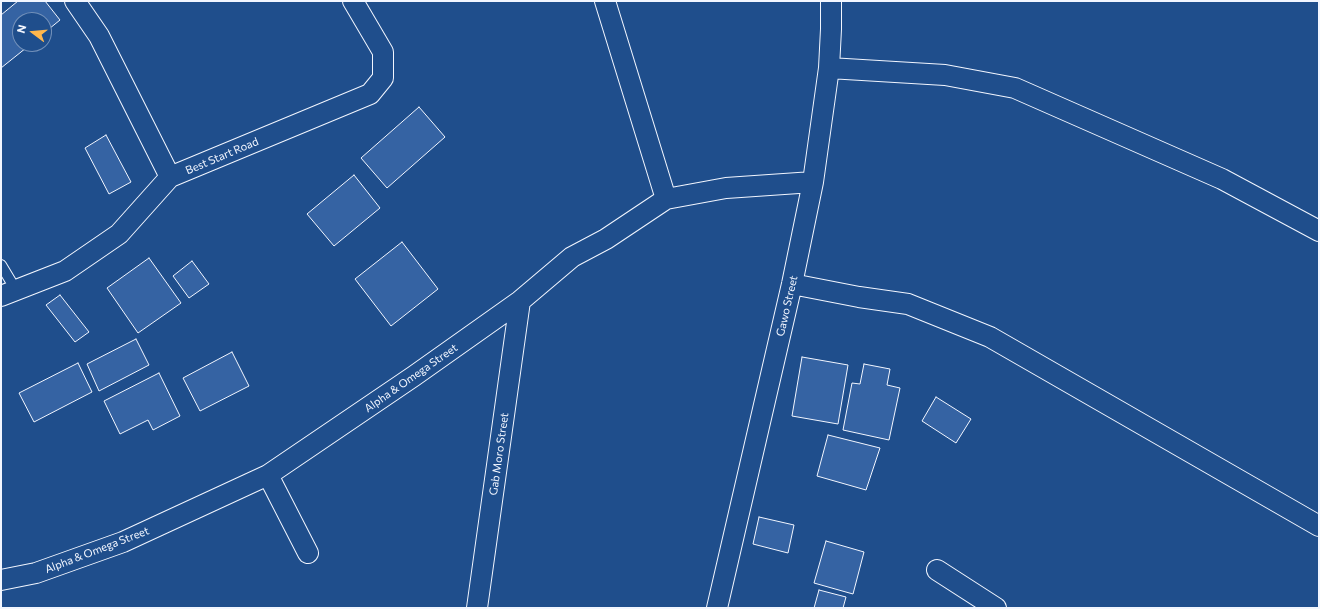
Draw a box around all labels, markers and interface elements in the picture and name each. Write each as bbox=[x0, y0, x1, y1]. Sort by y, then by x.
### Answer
north arrow bbox=[12, 12, 52, 52]
text: N bbox=[14, 23, 28, 35]
street label: Best Start Road bbox=[184, 135, 260, 177]
street label: Gawo Street bbox=[774, 274, 800, 338]
street label: Alpha & Omega Street bbox=[362, 341, 460, 415]
street label: Gab Moro Street bbox=[487, 412, 511, 496]
street label: Alpha & Omega Street bbox=[43, 524, 151, 576]

